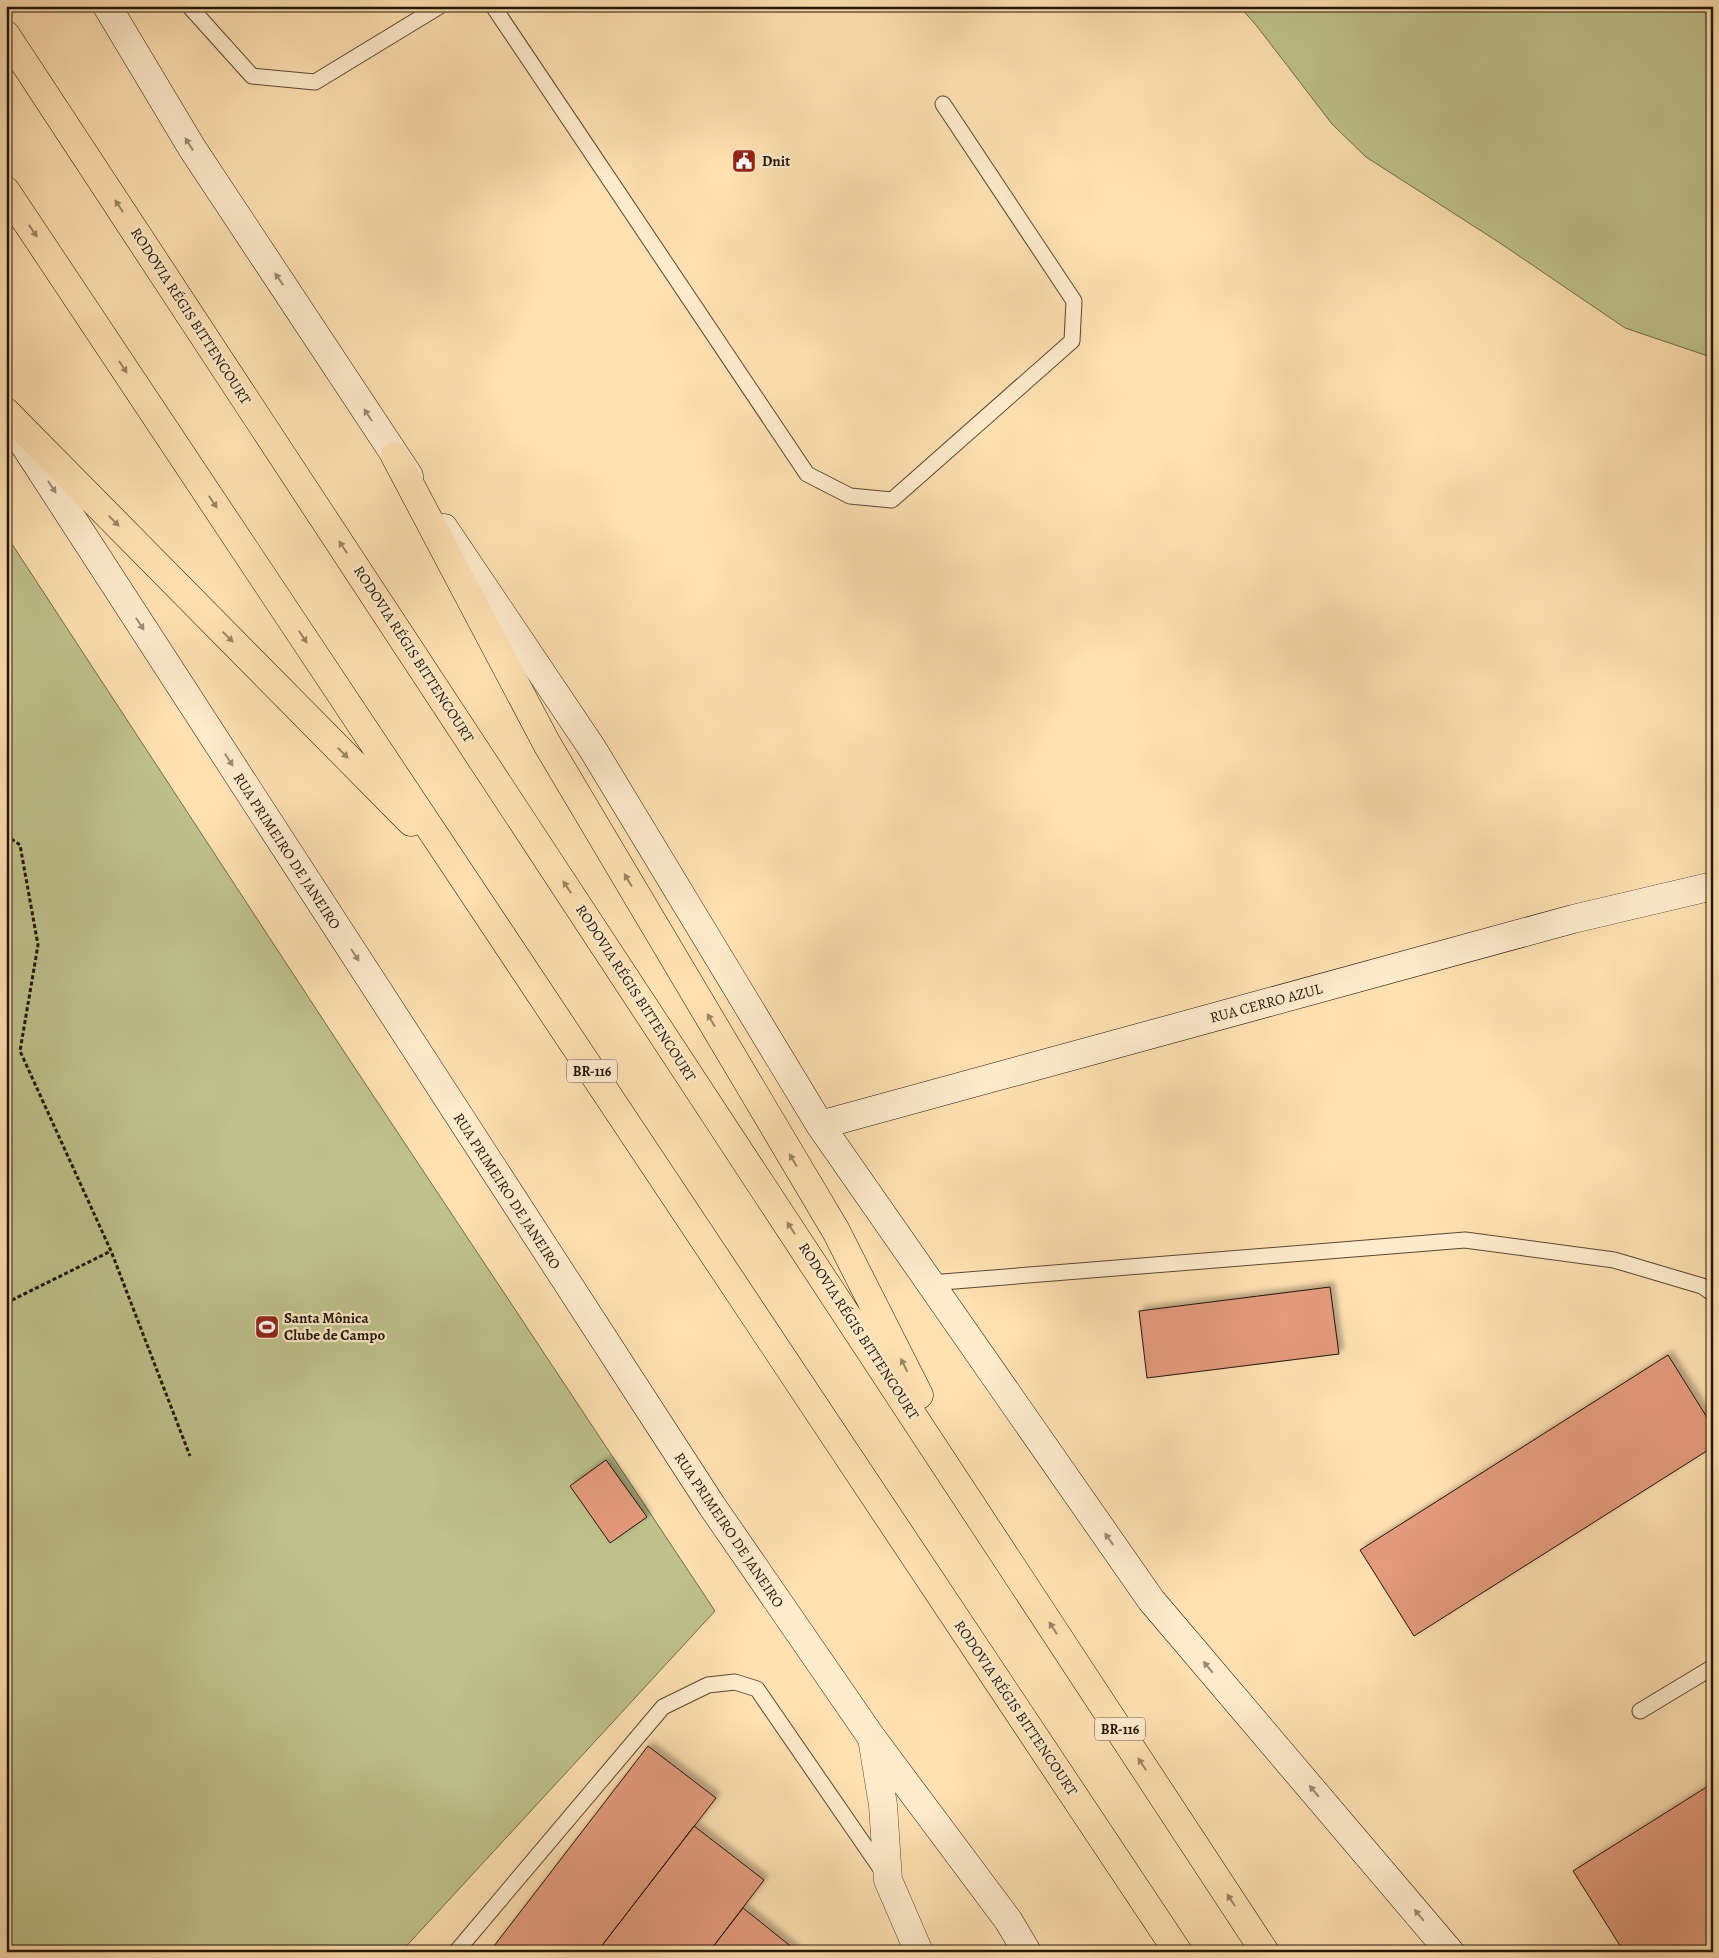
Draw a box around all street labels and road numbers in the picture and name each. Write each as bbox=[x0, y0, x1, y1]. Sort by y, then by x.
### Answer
street label: RODOVIA RÉGIS BITTENCOURT bbox=[126, 224, 256, 409]
street label: RODOVIA RÉGIS BITTENCOURT bbox=[349, 562, 479, 747]
street label: RUA PRIMEIRO DE JANEIRO bbox=[229, 769, 345, 933]
street label: RODOVIA RÉGIS BITTENCOURT bbox=[571, 901, 701, 1086]
street label: RUA CERRO AZUL bbox=[1208, 978, 1325, 1028]
road number: BR-116 bbox=[567, 1060, 617, 1082]
street label: RUA PRIMEIRO DE JANEIRO bbox=[449, 1109, 565, 1273]
street label: RODOVIA RÉGIS BITTENCOURT bbox=[794, 1239, 924, 1424]
street label: RUA PRIMEIRO DE JANEIRO bbox=[669, 1448, 789, 1612]
street label: RODOVIA RÉGIS BITTENCOURT bbox=[950, 1616, 1083, 1800]
road number: BR-116 bbox=[1095, 1718, 1145, 1740]

